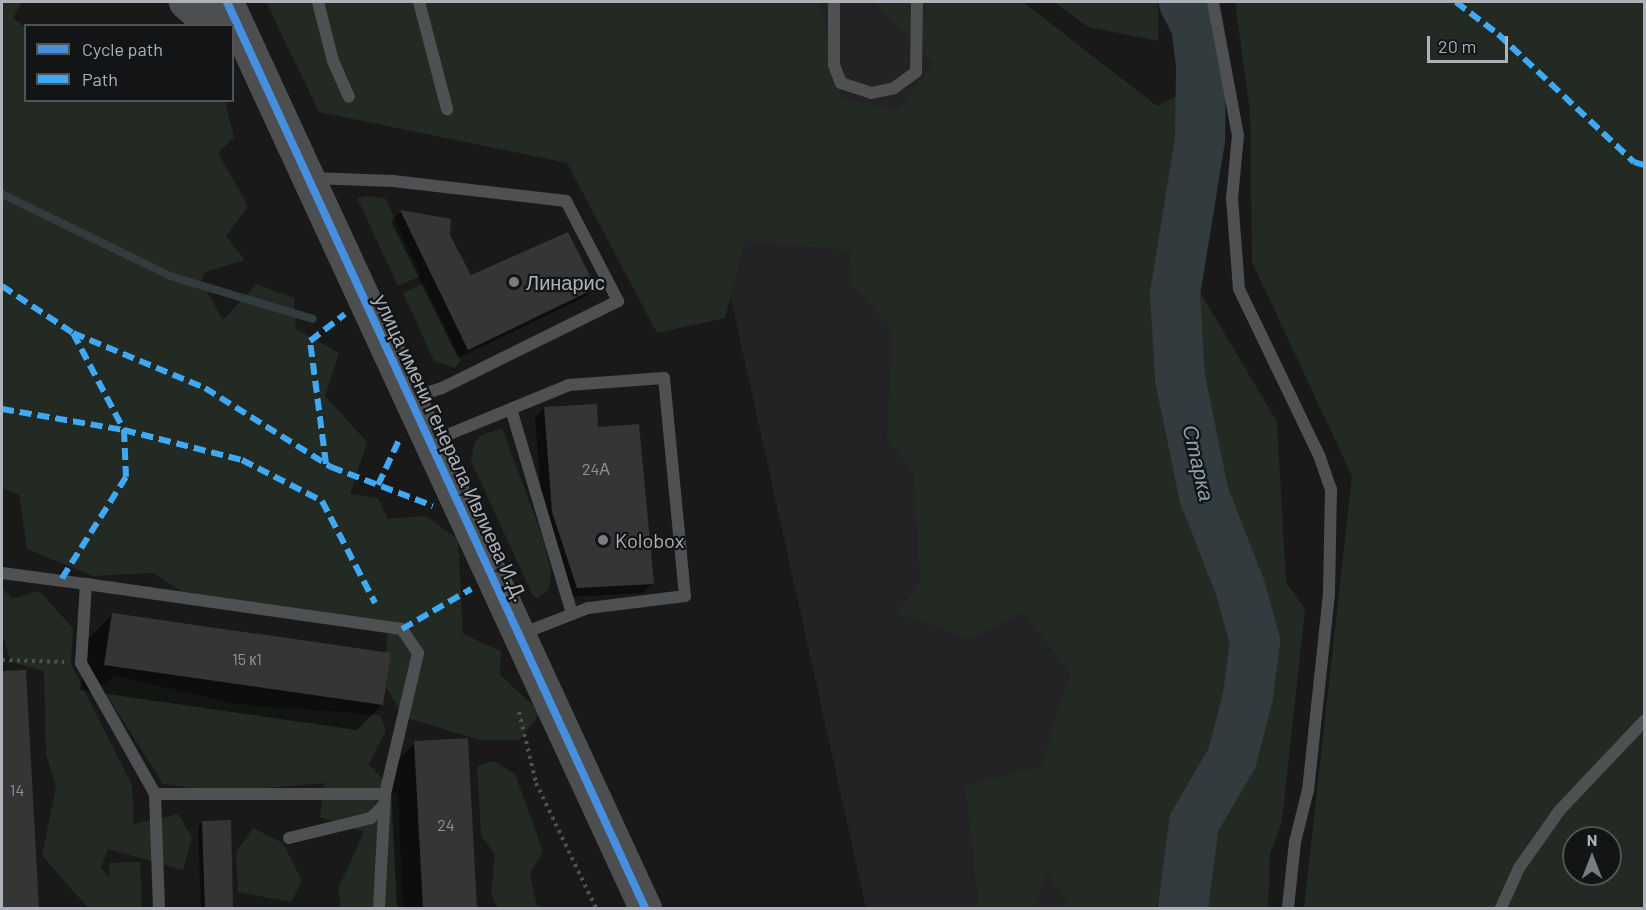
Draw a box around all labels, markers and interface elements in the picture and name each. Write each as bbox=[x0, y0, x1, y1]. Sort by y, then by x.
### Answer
legend bbox=[24, 24, 234, 102]
scale bar bbox=[1430, 24, 1511, 62]
text: 20 m bbox=[1438, 35, 1476, 57]
text: Cycle path bbox=[82, 38, 163, 60]
text: Path bbox=[82, 68, 118, 90]
place label: Линарис bbox=[526, 270, 605, 294]
marker: Линарис bbox=[507, 275, 521, 289]
street label: улица имени Генерала Ивлиева И.Д. bbox=[369, 291, 533, 605]
water label: Старка bbox=[1178, 422, 1220, 504]
house number: 24А bbox=[582, 459, 610, 479]
place label: Kolobox bbox=[615, 528, 684, 552]
marker: Kolobox bbox=[596, 533, 610, 547]
house number: 15 к1 bbox=[232, 649, 262, 669]
house number: 14 bbox=[10, 780, 24, 800]
house number: 24 bbox=[437, 815, 455, 835]
north arrow bbox=[1562, 826, 1622, 886]
text: N bbox=[1587, 830, 1597, 849]

